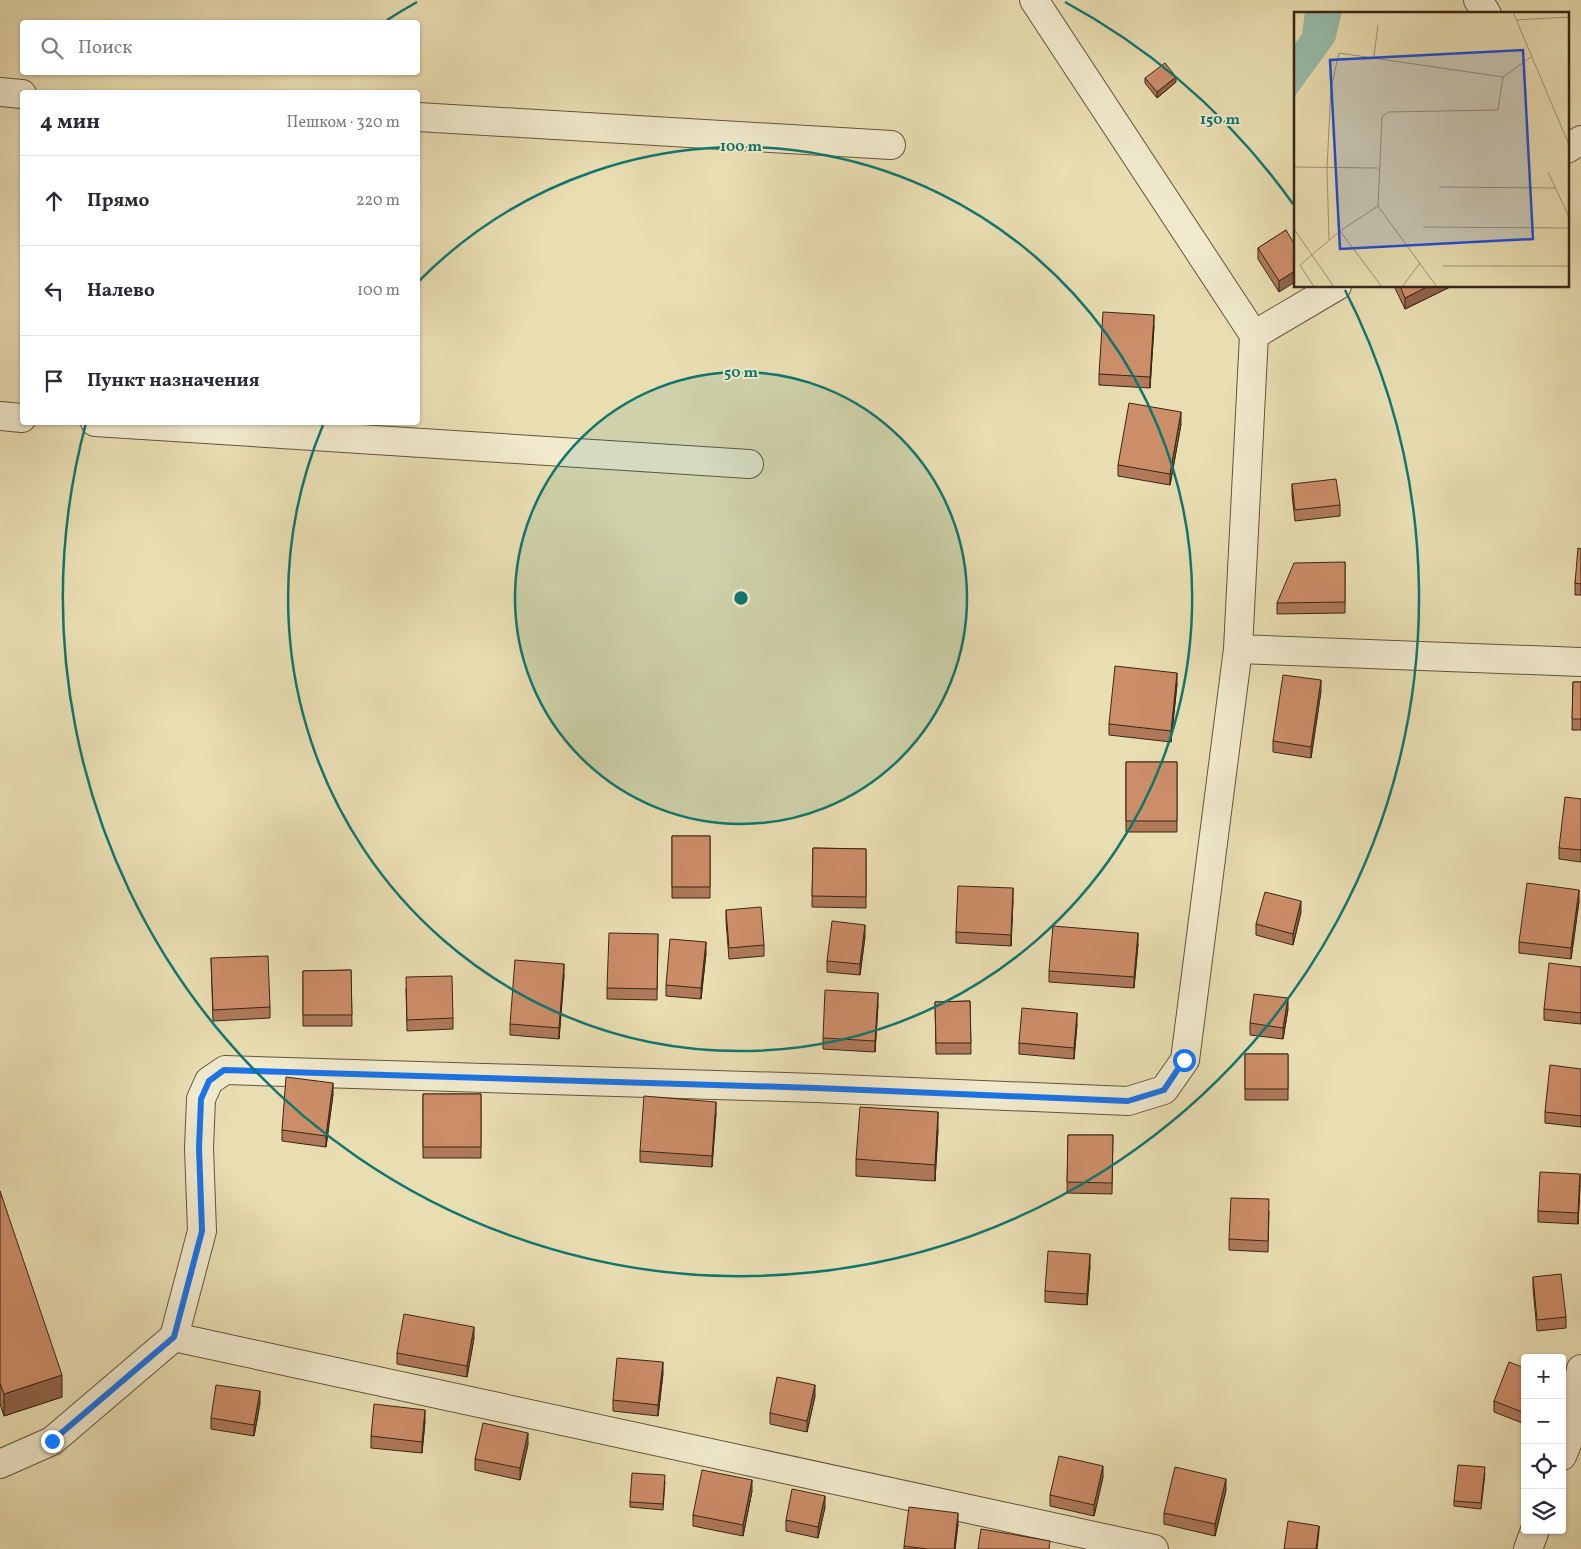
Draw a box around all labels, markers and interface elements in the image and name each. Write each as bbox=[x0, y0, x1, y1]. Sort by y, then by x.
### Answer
inset map bbox=[1294, 12, 1568, 288]
search box bbox=[20, 20, 420, 75]
icon: search bbox=[38, 34, 66, 62]
text: Поиск bbox=[78, 35, 132, 61]
text: 4 мин bbox=[40, 108, 100, 137]
text: 150 m bbox=[1200, 110, 1240, 131]
text: Пешком · 320 m bbox=[287, 112, 400, 134]
text: 100 m bbox=[720, 137, 763, 158]
icon: ahead bbox=[40, 187, 68, 215]
text: Прямо bbox=[87, 188, 149, 214]
text: 220 m bbox=[356, 190, 400, 212]
icon: left bbox=[40, 277, 68, 305]
text: Налево bbox=[87, 278, 155, 304]
text: 100 m bbox=[357, 280, 400, 302]
text: 50 m bbox=[724, 363, 758, 384]
icon: arrive bbox=[40, 367, 68, 395]
text: Пункт назначения bbox=[87, 368, 260, 394]
centre of rings bbox=[732, 589, 750, 607]
route start bbox=[1173, 1049, 1196, 1072]
map controls bbox=[1521, 1354, 1566, 1534]
button: + bbox=[1521, 1354, 1566, 1399]
button: − bbox=[1521, 1399, 1566, 1444]
route end bbox=[41, 1430, 64, 1453]
button: locate bbox=[1521, 1444, 1566, 1489]
button: layers bbox=[1521, 1489, 1566, 1534]

